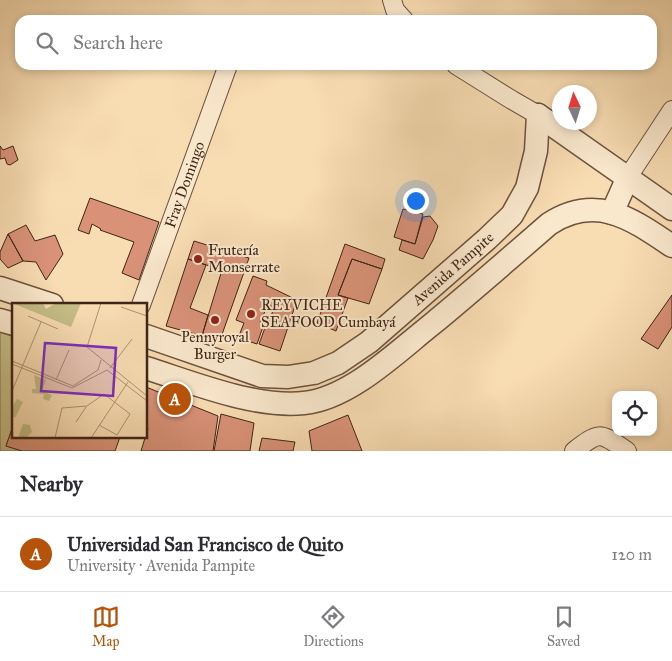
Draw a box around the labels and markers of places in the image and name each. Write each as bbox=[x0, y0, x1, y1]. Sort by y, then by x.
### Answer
place label: Frutería Monserrate bbox=[208, 241, 280, 276]
marker: Frutería Monserrate bbox=[192, 253, 204, 265]
place label: REYVICHE SEAFOOD Cumbayá bbox=[261, 296, 396, 331]
marker: REYVICHE SEAFOOD Cumbayá bbox=[245, 308, 257, 320]
marker: Pennyroyal Burger bbox=[209, 314, 221, 326]
place label: Pennyroyal Burger bbox=[181, 328, 250, 363]
pin: A bbox=[159, 380, 191, 418]

